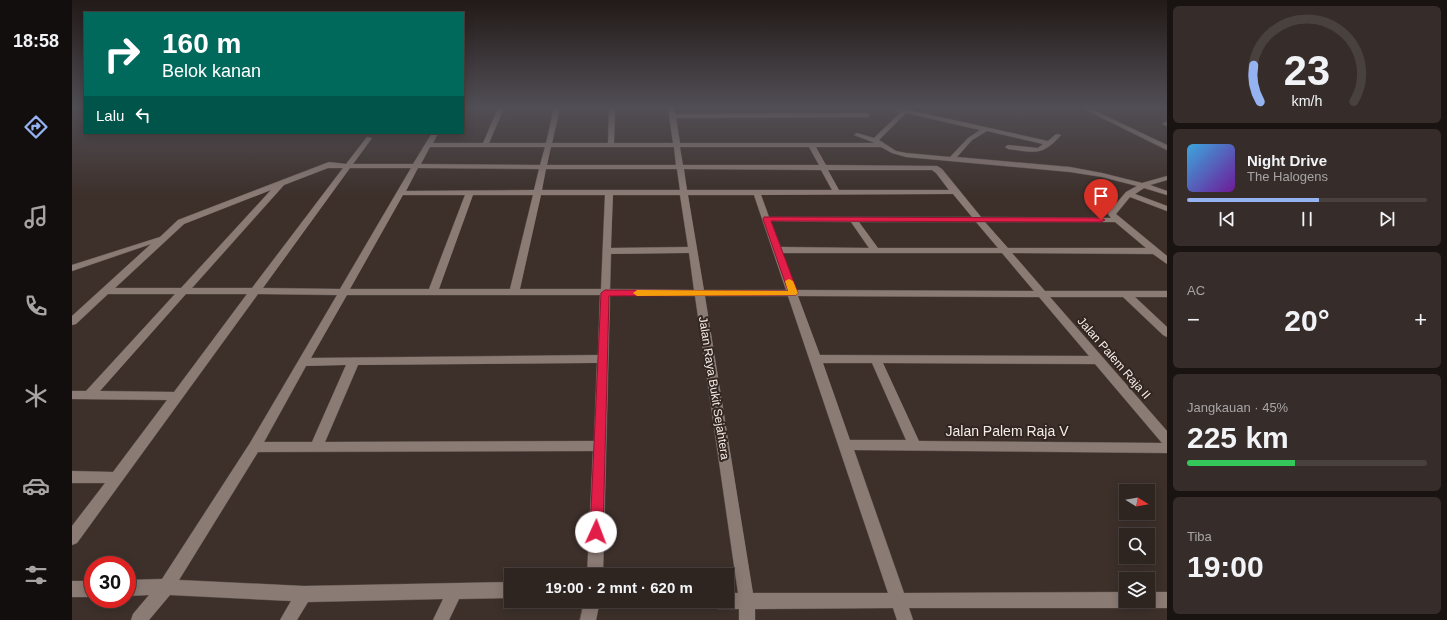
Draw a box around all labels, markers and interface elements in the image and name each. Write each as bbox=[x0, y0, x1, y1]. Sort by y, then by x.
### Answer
icon: right bbox=[96, 28, 148, 80]
text: 160 m bbox=[162, 28, 241, 59]
text: 18:58 bbox=[13, 31, 59, 51]
text: 23 bbox=[1284, 47, 1330, 94]
text: Belok kanan bbox=[162, 61, 261, 81]
text: km/h bbox=[1292, 93, 1323, 109]
icon: left bbox=[132, 104, 154, 126]
text: Lalu bbox=[96, 107, 124, 124]
icon: directions bbox=[22, 113, 50, 141]
text: Night Drive bbox=[1247, 152, 1327, 169]
text: The Halogens bbox=[1247, 169, 1328, 184]
pin bbox=[1084, 179, 1118, 220]
icon: arrive bbox=[1090, 185, 1112, 207]
icon: music bbox=[22, 203, 50, 231]
icon: previous bbox=[1216, 208, 1238, 230]
icon: pause bbox=[1296, 208, 1318, 230]
icon: next bbox=[1376, 208, 1398, 230]
text: AC bbox=[1187, 283, 1205, 298]
icon: phone bbox=[22, 292, 50, 320]
text: 20° bbox=[1284, 304, 1330, 337]
text: − bbox=[1187, 307, 1200, 332]
text: + bbox=[1414, 307, 1427, 332]
street label: Jalan Palem Raja II bbox=[1075, 314, 1153, 402]
street label: Jalan Raya Bukit Sejahtera bbox=[696, 315, 732, 461]
icon: climate bbox=[22, 382, 50, 410]
text: Jangkauan · 45% bbox=[1187, 400, 1288, 415]
text: 225 km bbox=[1187, 421, 1289, 454]
street label: Jalan Palem Raja V bbox=[946, 423, 1069, 439]
icon: car bbox=[22, 472, 50, 500]
north arrow bbox=[1119, 484, 1155, 520]
map controls bbox=[1119, 484, 1155, 608]
position arrow bbox=[575, 511, 617, 553]
button: search bbox=[1119, 528, 1155, 564]
text: Tiba bbox=[1187, 529, 1212, 544]
text: 19:00 bbox=[1187, 550, 1264, 583]
speed limit sign: 30 bbox=[84, 556, 136, 608]
icon: filters bbox=[22, 561, 50, 589]
button: layers bbox=[1119, 572, 1155, 608]
text: 19:00 · 2 mnt · 620 m bbox=[545, 579, 693, 596]

